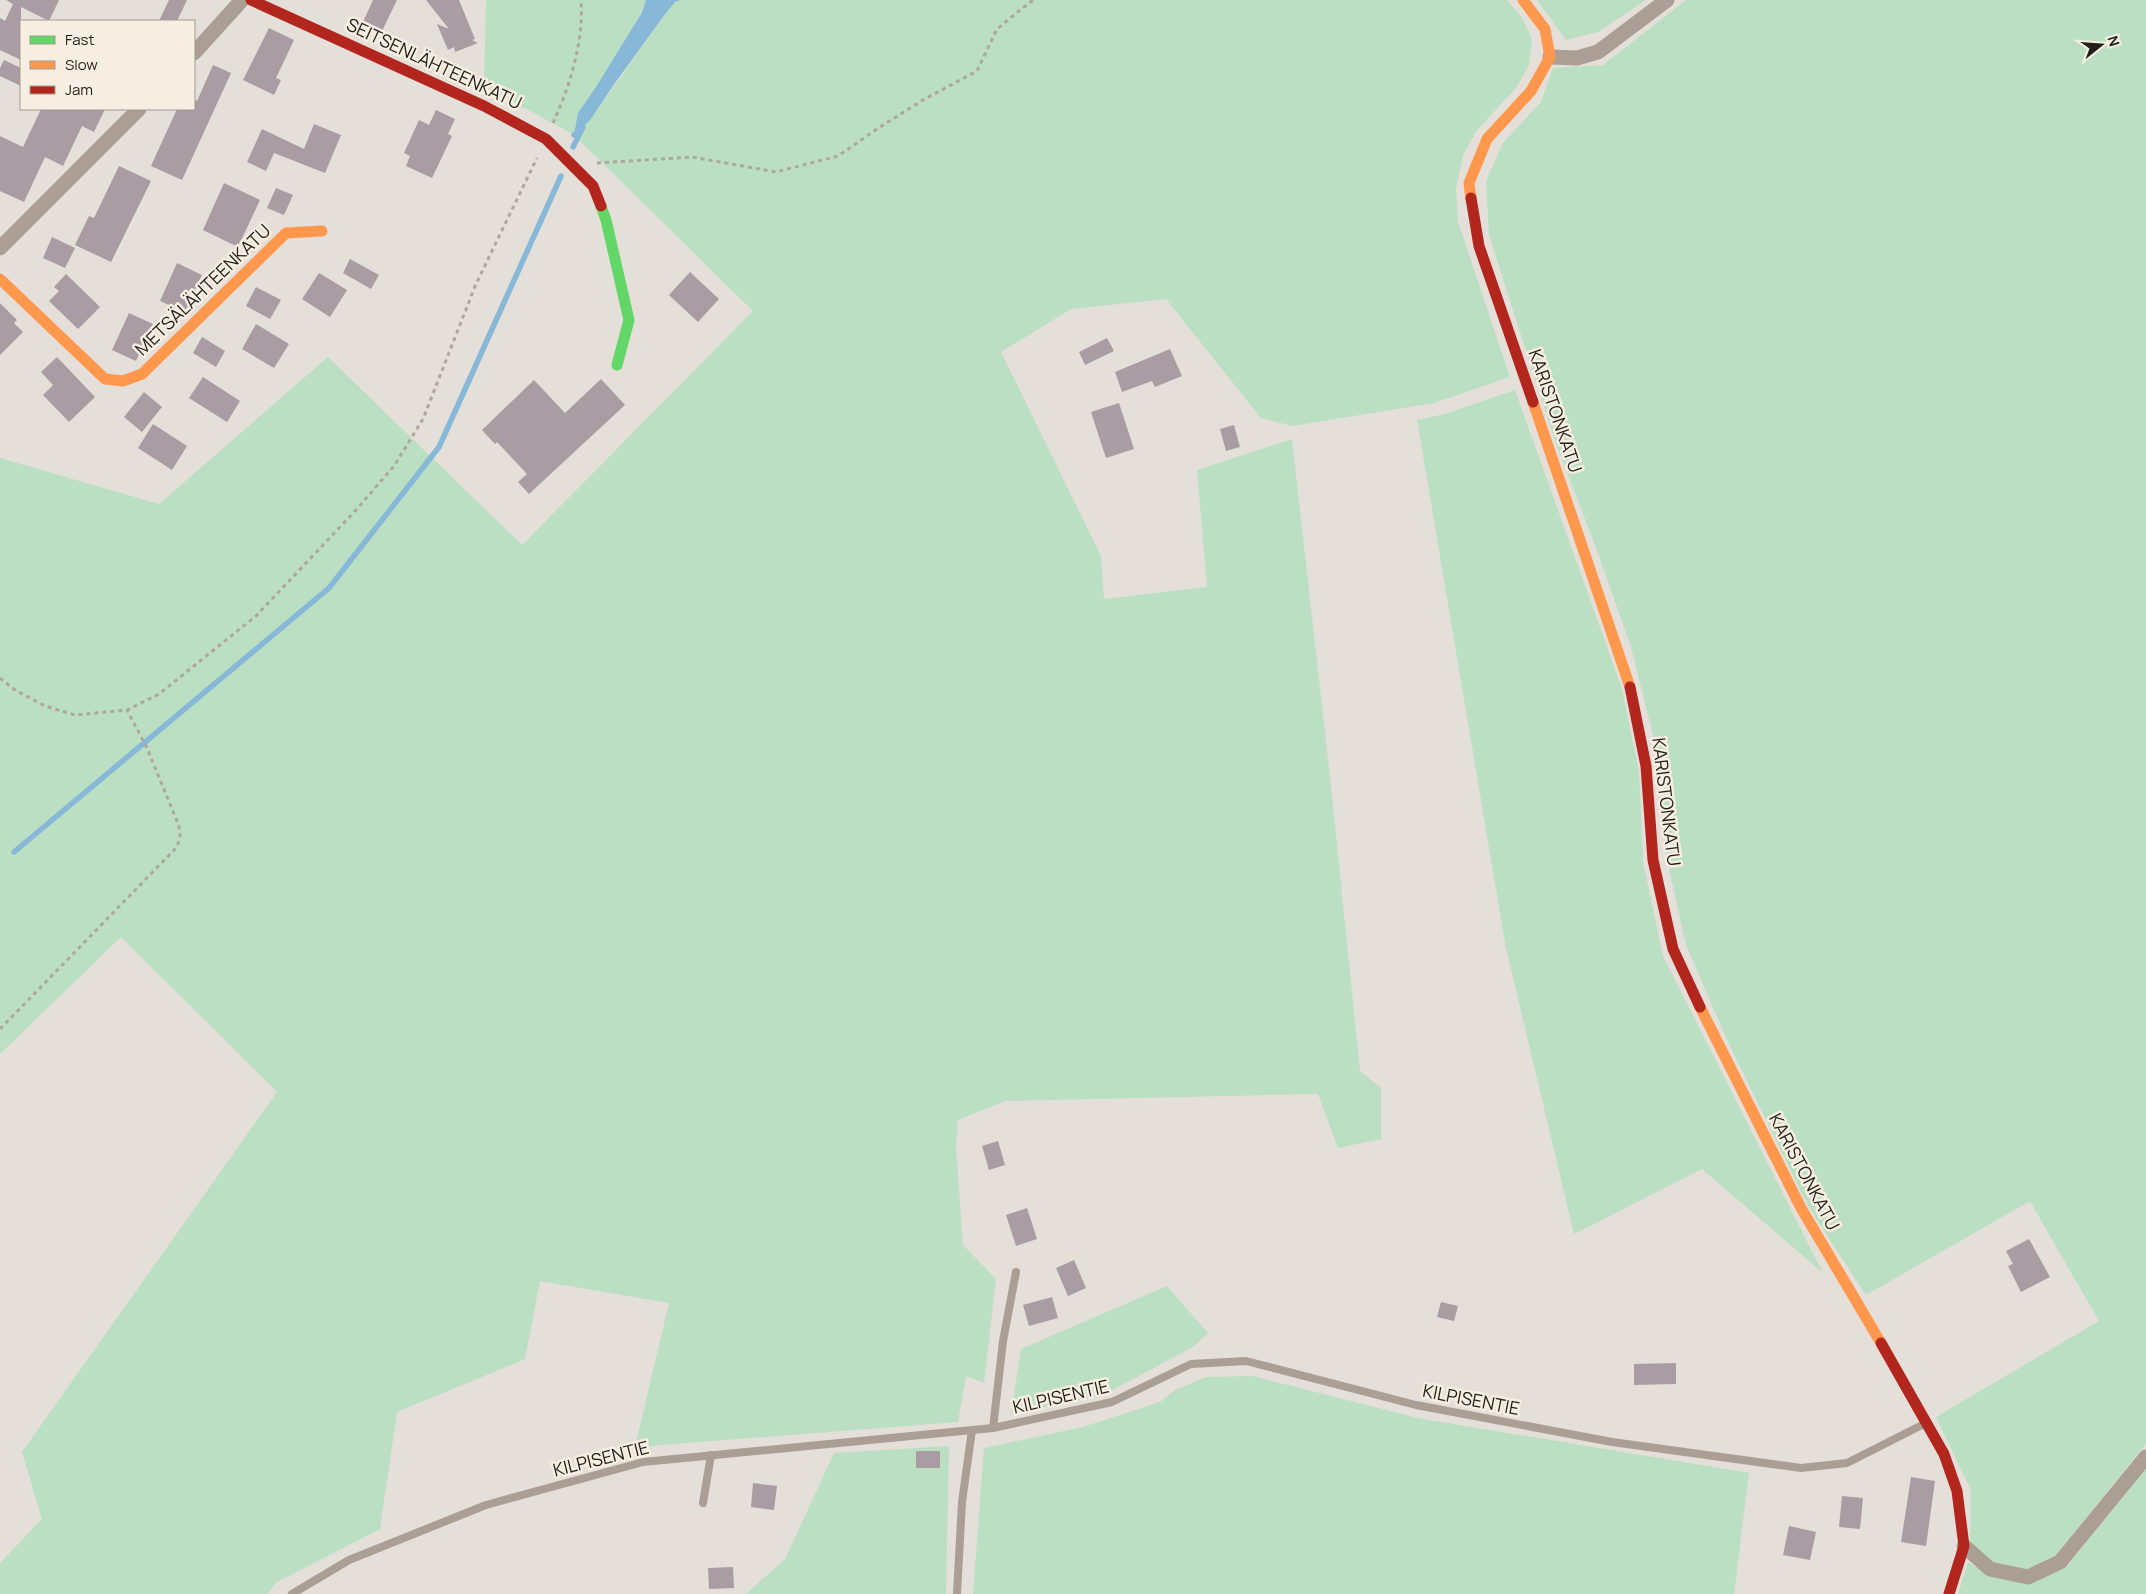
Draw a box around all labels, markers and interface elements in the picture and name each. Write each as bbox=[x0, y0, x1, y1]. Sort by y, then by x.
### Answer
street label: SEITSENLÄHTEENKATU bbox=[343, 12, 526, 114]
legend bbox=[20, 20, 195, 110]
north arrow bbox=[2076, 20, 2126, 70]
text: Fast bbox=[65, 29, 94, 50]
text: N bbox=[2103, 33, 2124, 49]
text: Slow bbox=[65, 54, 98, 75]
text: Jam bbox=[65, 79, 93, 100]
street label: METSÄLÄHTEENKATU bbox=[129, 218, 275, 360]
street label: KARISTONKATU bbox=[1524, 346, 1588, 476]
street label: KARISTONKATU bbox=[1647, 736, 1687, 867]
street label: KARISTONKATU bbox=[1764, 1109, 1846, 1234]
street label: KILPISENTIE bbox=[1010, 1373, 1111, 1419]
street label: KILPISENTIE bbox=[1421, 1378, 1522, 1420]
street label: KILPISENTIE bbox=[550, 1435, 651, 1482]

